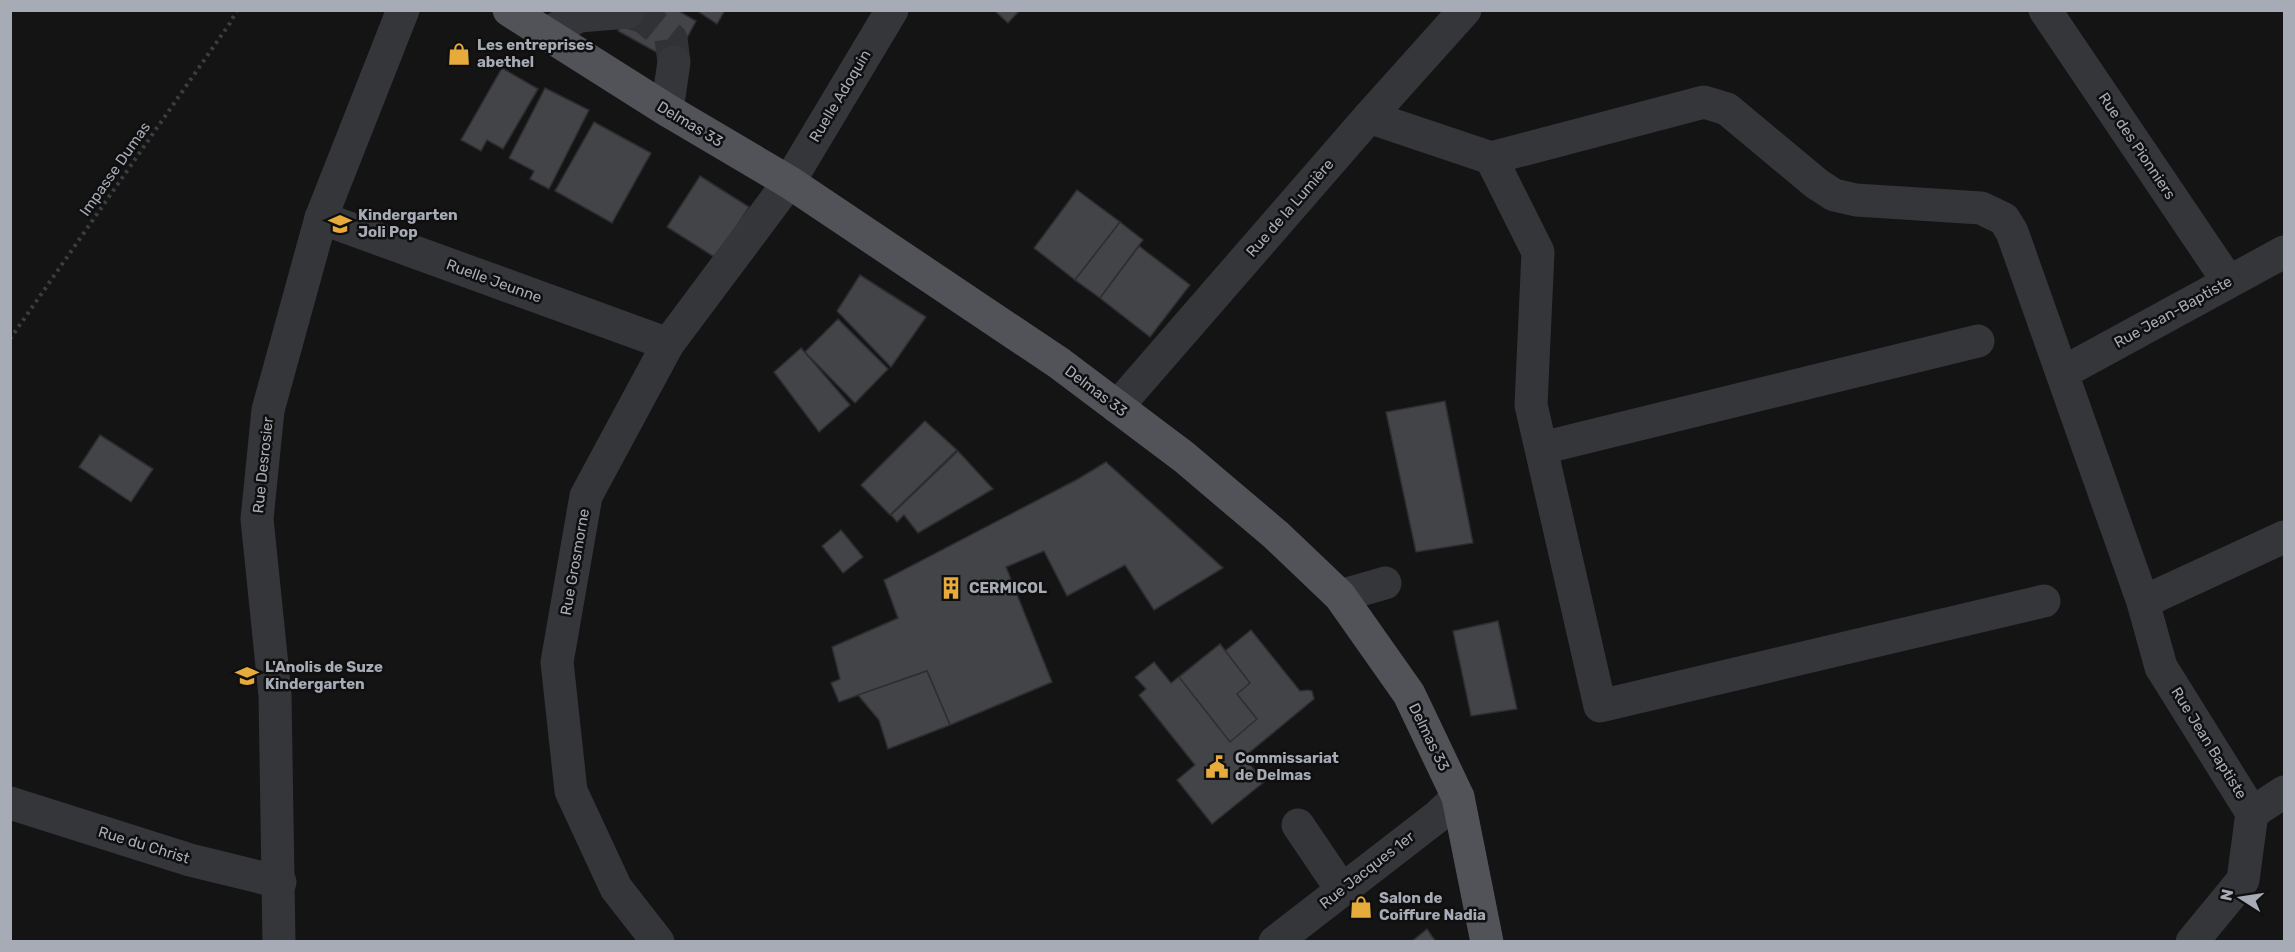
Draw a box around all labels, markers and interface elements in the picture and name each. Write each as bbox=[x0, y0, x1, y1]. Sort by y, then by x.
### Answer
place label: Les entreprises abethel bbox=[477, 36, 593, 71]
shop icon: Les entreprises abethel bbox=[446, 41, 472, 67]
street label: Ruelle Adoquin bbox=[805, 47, 875, 145]
street label: Rue des Pionniers bbox=[2095, 89, 2180, 203]
street label: Delmas 33 bbox=[654, 97, 726, 151]
street label: Impasse Dumas bbox=[76, 118, 154, 219]
street label: Rue de la Lumière bbox=[1243, 155, 1337, 261]
place label: Kindergarten Joli Pop bbox=[358, 206, 458, 241]
school or university icon: Kindergarten Joli Pop bbox=[327, 211, 353, 237]
street label: Ruelle Jeunne bbox=[444, 255, 544, 307]
street label: Rue Jean-Baptiste bbox=[2111, 272, 2235, 352]
street label: Delmas 33 bbox=[1061, 362, 1131, 420]
street label: Rue Desrosier bbox=[249, 416, 277, 514]
street label: Rue Grosmorne bbox=[557, 507, 593, 617]
building icon: CERMICOL bbox=[938, 575, 964, 601]
place label: CERMICOL bbox=[969, 579, 1047, 597]
place label: L'Anolis de Suze Kindergarten bbox=[265, 658, 383, 693]
school or university icon: L'Anolis de Suze Kindergarten bbox=[234, 663, 260, 689]
street label: Rue Jean Baptiste bbox=[2167, 684, 2251, 802]
street label: Delmas 33 bbox=[1405, 700, 1453, 774]
place label: Commissariat de Delmas bbox=[1235, 749, 1339, 784]
public building icon: Commissariat de Delmas bbox=[1204, 754, 1230, 780]
street label: Rue du Christ bbox=[96, 823, 192, 867]
street label: Rue Jacques 1er bbox=[1316, 827, 1418, 913]
north arrow bbox=[2211, 868, 2271, 928]
text: N bbox=[2216, 887, 2237, 903]
place label: Salon de Coiffure Nadia bbox=[1379, 889, 1486, 924]
shop icon: Salon de Coiffure Nadia bbox=[1348, 894, 1374, 920]

